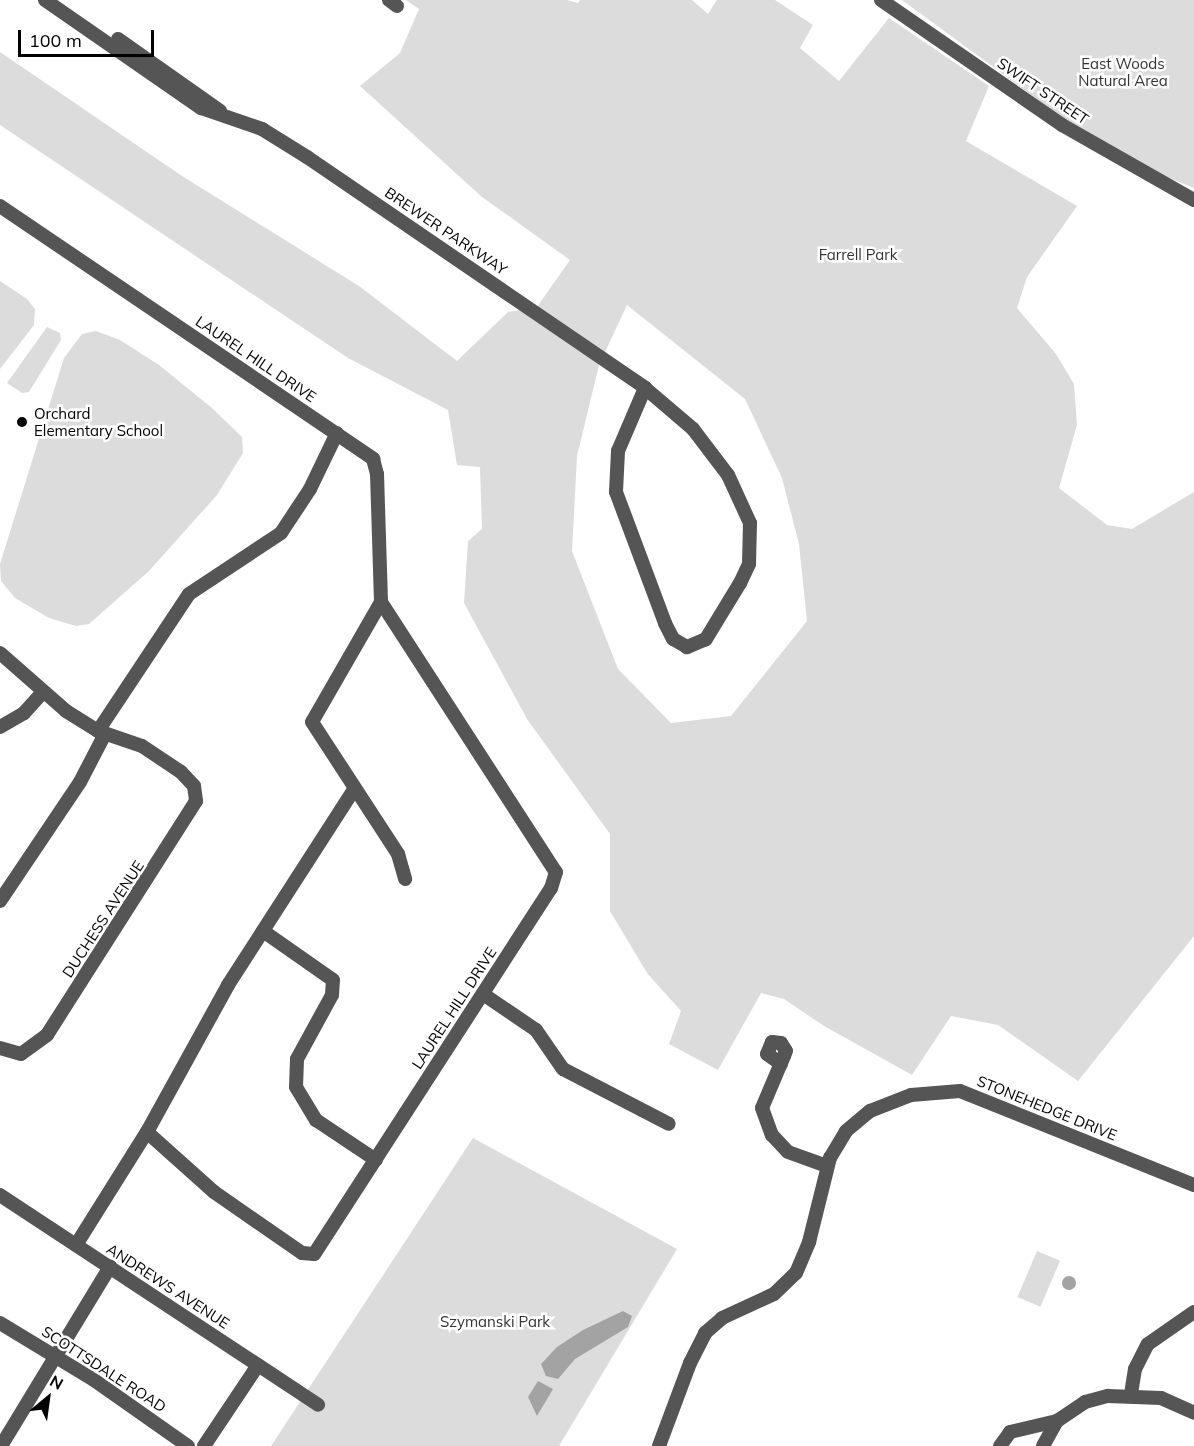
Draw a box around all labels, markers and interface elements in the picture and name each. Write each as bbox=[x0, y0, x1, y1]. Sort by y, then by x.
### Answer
scale bar bbox=[21, 18, 158, 56]
text: 100 m bbox=[29, 29, 82, 52]
street label: SWIFT STREET bbox=[994, 54, 1092, 128]
park label: East Woods Natural Area bbox=[1078, 54, 1168, 89]
street label: BREWER PARKWAY bbox=[381, 183, 511, 279]
park label: Farrell Park bbox=[819, 246, 897, 264]
street label: LAUREL HILL DRIVE bbox=[192, 312, 320, 406]
place label: Orchard Elementary School bbox=[34, 404, 163, 439]
marker: Orchard Elementary School bbox=[15, 415, 29, 429]
street label: DUCHESS AVENUE bbox=[59, 857, 147, 981]
street label: LAUREL HILL DRIVE bbox=[408, 944, 500, 1072]
street label: STONEHEDGE DRIVE bbox=[975, 1072, 1119, 1144]
street label: ANDREWS AVENUE bbox=[103, 1240, 233, 1332]
park label: Szymanski Park bbox=[440, 1313, 550, 1331]
street label: SCOTTSDALE ROAD bbox=[39, 1322, 169, 1416]
north arrow bbox=[18, 1368, 78, 1428]
text: N bbox=[47, 1371, 67, 1394]

